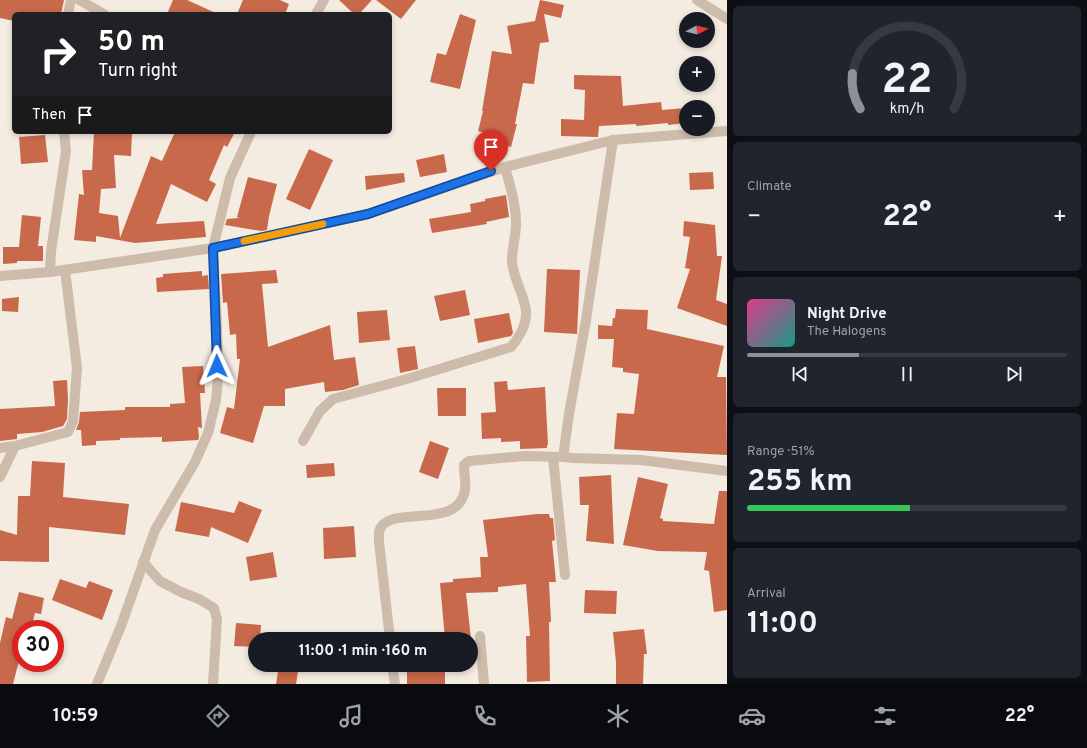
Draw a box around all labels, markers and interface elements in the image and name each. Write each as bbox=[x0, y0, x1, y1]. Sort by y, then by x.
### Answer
north arrow bbox=[679, 12, 715, 48]
map controls bbox=[679, 12, 715, 136]
text: 50 m bbox=[98, 25, 165, 61]
icon: right bbox=[32, 28, 84, 80]
text: 22 bbox=[882, 55, 932, 108]
button: + bbox=[679, 56, 715, 92]
text: Turn right bbox=[98, 60, 178, 83]
text: km/h bbox=[890, 99, 924, 117]
button: − bbox=[679, 100, 715, 136]
icon: arrive bbox=[74, 104, 96, 126]
text: Then bbox=[32, 106, 66, 125]
pin bbox=[474, 130, 508, 171]
icon: arrive bbox=[480, 136, 502, 158]
text: Climate bbox=[747, 179, 792, 195]
text: 22° bbox=[882, 199, 932, 236]
text: − bbox=[747, 204, 761, 231]
text: + bbox=[1053, 204, 1067, 231]
text: Night Drive bbox=[807, 305, 887, 324]
text: The Halogens bbox=[807, 324, 886, 340]
position arrow bbox=[196, 345, 238, 387]
icon: previous bbox=[789, 363, 811, 385]
icon: pause bbox=[896, 363, 918, 385]
icon: next bbox=[1003, 363, 1025, 385]
text: Range · 51% bbox=[747, 444, 815, 460]
text: 255 km bbox=[747, 464, 853, 501]
text: Arrival bbox=[747, 586, 786, 602]
text: 11:00 bbox=[747, 606, 818, 643]
speed limit sign: 30 bbox=[12, 620, 64, 672]
text: 11:00 · 1 min · 160 m bbox=[299, 642, 427, 661]
icon: directions bbox=[204, 702, 232, 730]
icon: music bbox=[337, 702, 365, 730]
icon: phone bbox=[471, 702, 499, 730]
icon: climate bbox=[604, 702, 632, 730]
icon: car bbox=[738, 702, 766, 730]
icon: filters bbox=[871, 702, 899, 730]
text: 10:59 bbox=[53, 705, 98, 728]
text: 22° bbox=[1005, 705, 1034, 728]

